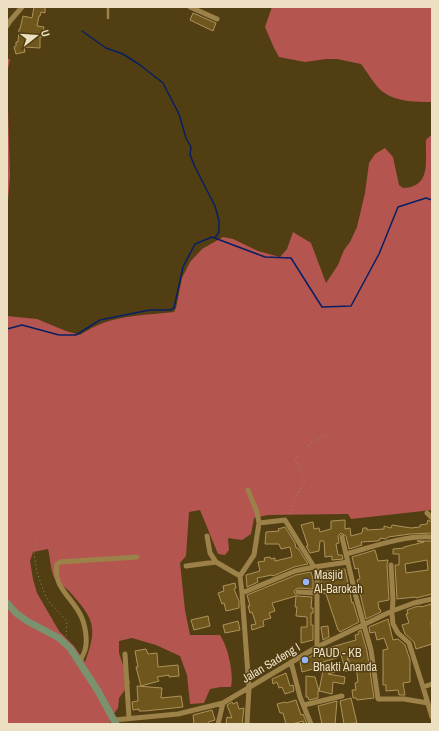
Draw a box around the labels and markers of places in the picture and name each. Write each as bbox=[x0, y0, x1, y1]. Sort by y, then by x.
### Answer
place label: Masjid Al-Barokah bbox=[313, 567, 363, 597]
marker: Masjid Al-Barokah bbox=[301, 577, 311, 587]
place label: PAUD - KB Bhakti Ananda bbox=[313, 645, 378, 675]
marker: PAUD - KB Bhakti Ananda bbox=[300, 655, 310, 665]

